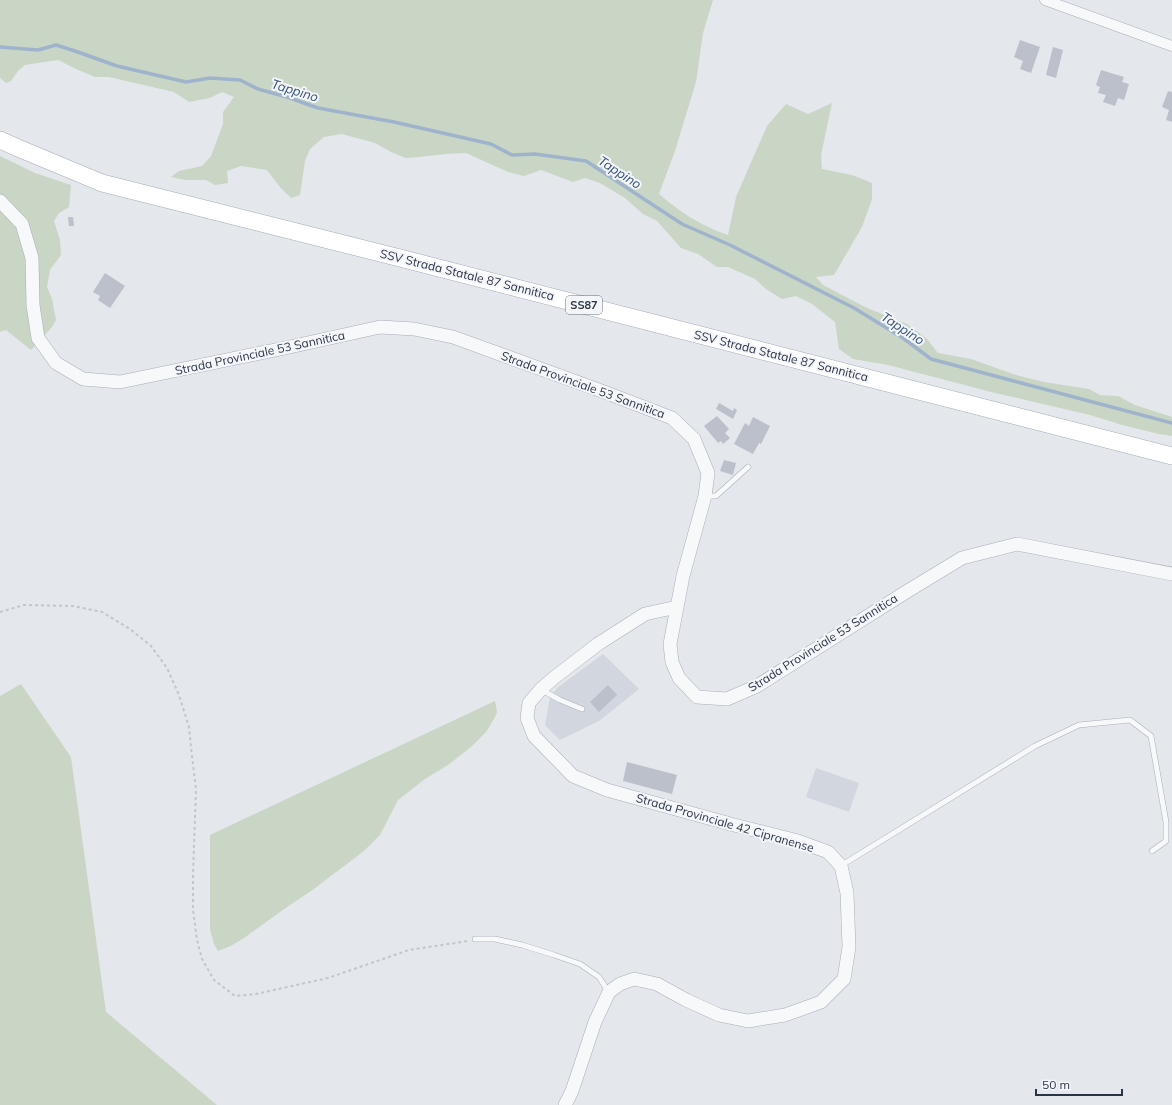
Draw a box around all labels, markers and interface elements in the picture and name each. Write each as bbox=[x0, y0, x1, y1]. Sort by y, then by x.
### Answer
water label: Tappino bbox=[270, 75, 320, 105]
water label: Tappino bbox=[595, 152, 645, 192]
street label: SSV Strada Statale 87 Sannitica bbox=[378, 246, 556, 303]
road number: SS87 bbox=[566, 296, 602, 314]
water label: Tappino bbox=[878, 308, 928, 348]
street label: Strada Provinciale 53 Sannitica bbox=[173, 327, 346, 378]
street label: SSV Strada Statale 87 Sannitica bbox=[692, 327, 870, 384]
street label: Strada Provinciale 53 Sannitica bbox=[499, 348, 667, 421]
street label: Strada Provinciale 53 Sannitica bbox=[745, 590, 900, 695]
street label: Strada Provinciale 42 Cipranense bbox=[634, 790, 816, 855]
scale bar bbox=[1036, 1071, 1122, 1097]
text: 50 m bbox=[1042, 1077, 1070, 1092]

